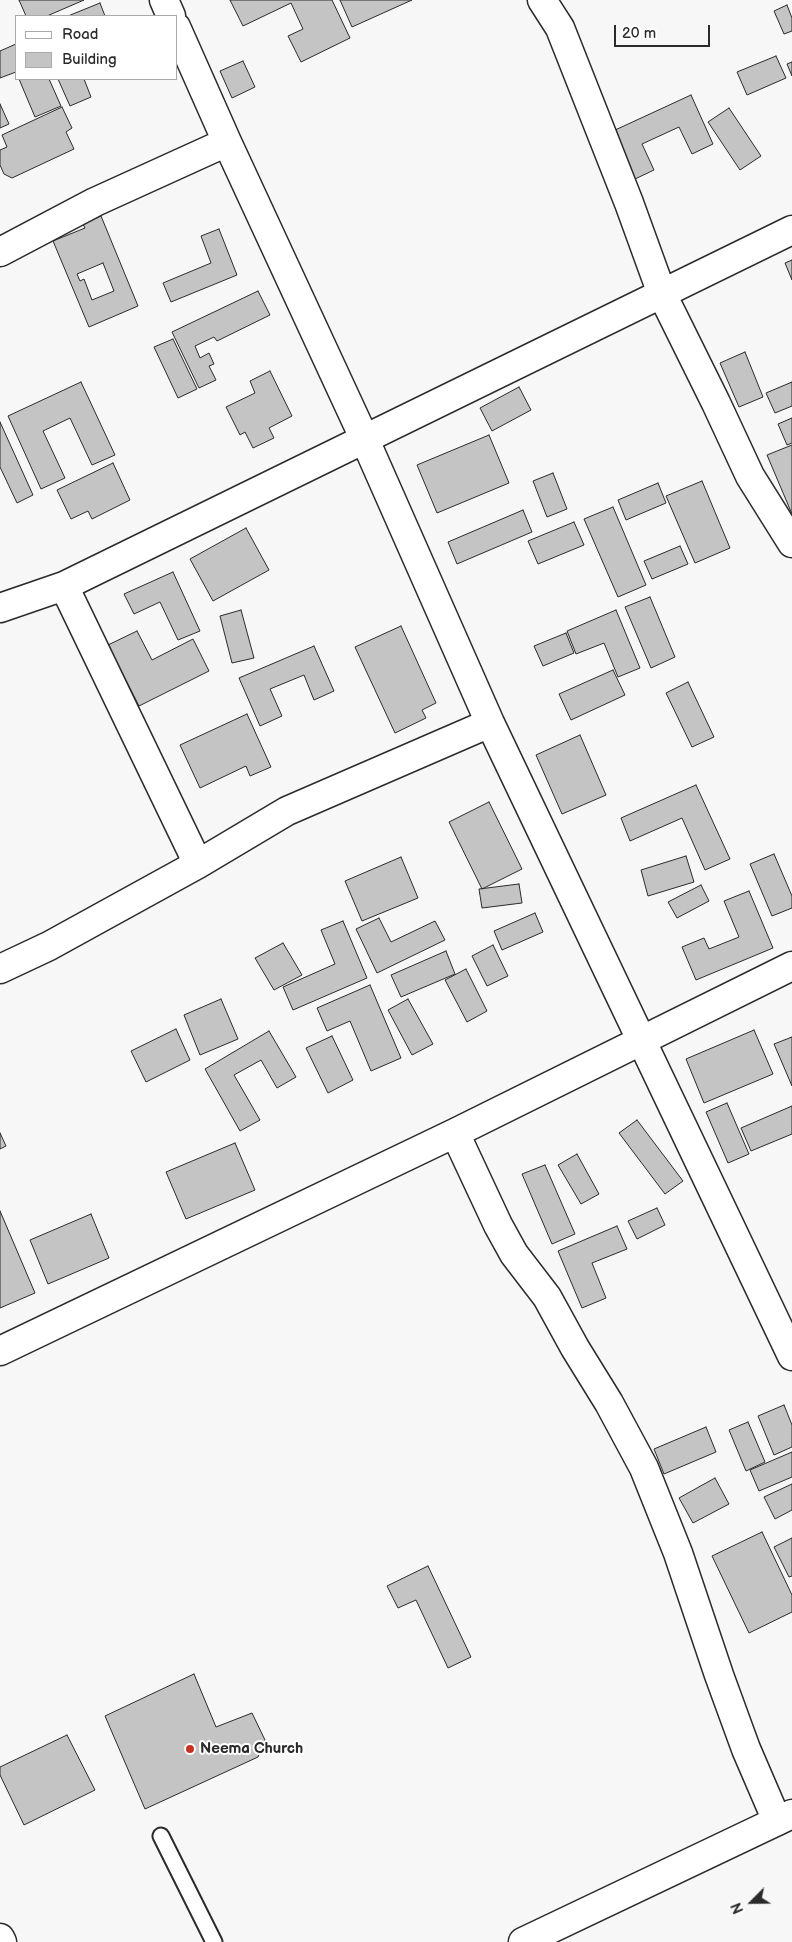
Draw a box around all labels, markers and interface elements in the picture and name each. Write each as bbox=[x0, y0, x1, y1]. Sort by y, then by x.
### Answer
legend bbox=[15, 15, 178, 80]
scale bar bbox=[617, 15, 713, 47]
text: 20 m bbox=[622, 24, 656, 43]
text: Road bbox=[62, 25, 98, 44]
text: Building bbox=[62, 50, 117, 69]
place label: Neema Church bbox=[200, 1740, 303, 1758]
marker: Neema Church bbox=[184, 1743, 196, 1755]
north arrow bbox=[727, 1877, 777, 1927]
text: N bbox=[728, 1900, 748, 1916]

